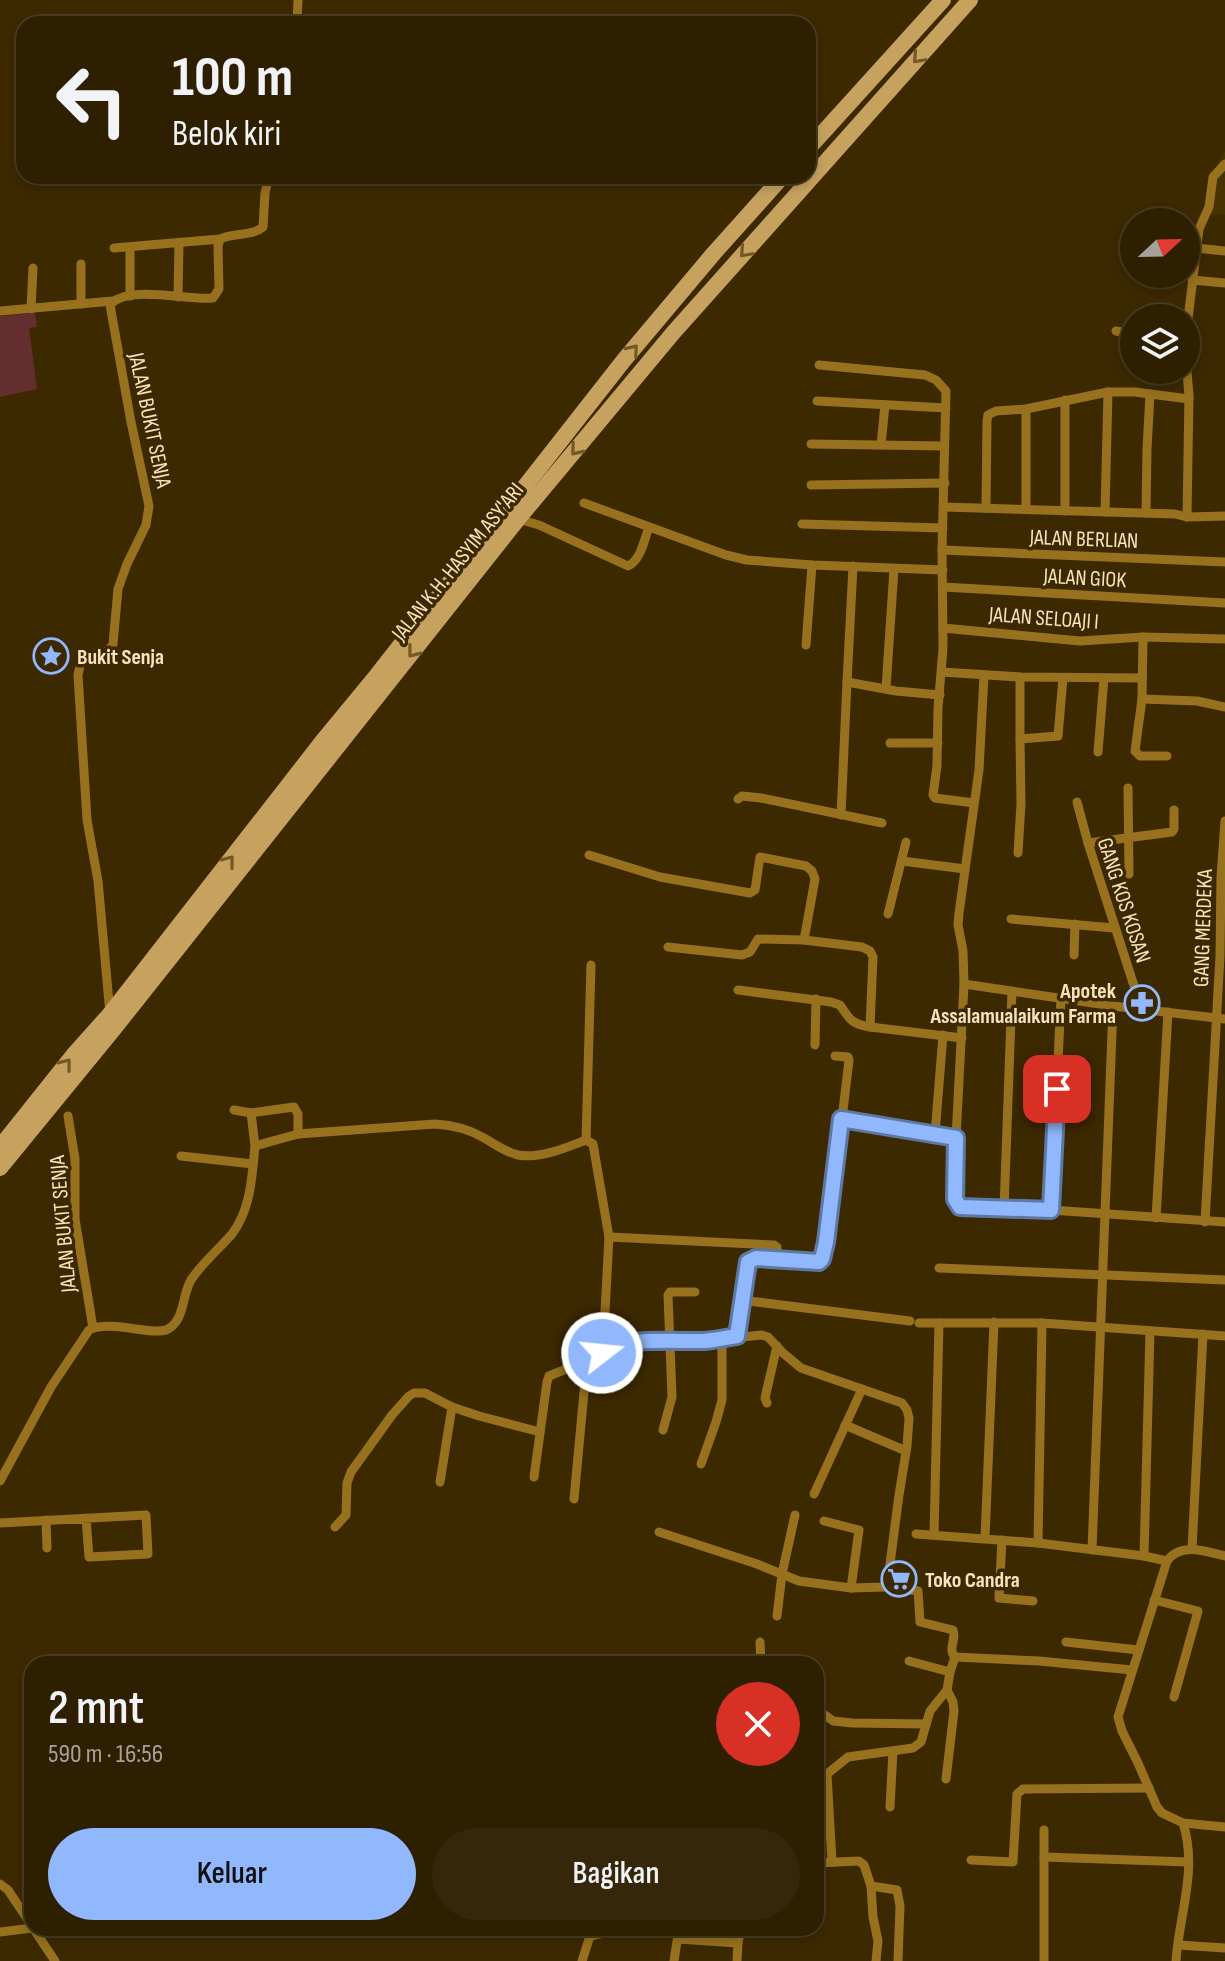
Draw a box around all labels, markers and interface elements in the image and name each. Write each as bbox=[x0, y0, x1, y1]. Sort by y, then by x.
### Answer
text: 100 m bbox=[172, 45, 293, 112]
icon: left bbox=[40, 48, 144, 152]
one-way arrow bbox=[913, 49, 928, 64]
text: Belok kiri bbox=[172, 113, 281, 156]
north arrow bbox=[1120, 208, 1200, 288]
map controls bbox=[1120, 208, 1200, 384]
one-way arrow bbox=[740, 243, 754, 258]
button: layers bbox=[1120, 304, 1200, 384]
one-way arrow bbox=[623, 344, 638, 359]
street label: JALAN BUKIT SENJA bbox=[122, 349, 177, 491]
one-way arrow bbox=[571, 441, 586, 455]
street label: JALAN K.H. HASYIM ASY'ARI bbox=[386, 478, 530, 647]
street label: JALAN BERLIAN bbox=[1028, 524, 1139, 555]
street label: JALAN GIOK bbox=[1042, 563, 1127, 594]
street label: JALAN SELOAJI I bbox=[987, 601, 1100, 636]
place icon: Bukit Senja bbox=[32, 637, 70, 675]
one-way arrow bbox=[408, 643, 422, 658]
place label: Bukit Senja bbox=[77, 644, 164, 671]
street label: GANG KOS KOSAN bbox=[1091, 835, 1156, 966]
one-way arrow bbox=[219, 856, 233, 870]
street label: GANG MERDEKA bbox=[1188, 868, 1219, 987]
place label: Apotek Assalamualaikum Farma bbox=[929, 978, 1117, 1030]
pharmacy icon: Apotek Assalamualaikum Farma bbox=[1123, 984, 1161, 1022]
pin bbox=[1023, 1055, 1091, 1123]
one-way arrow bbox=[57, 1058, 71, 1073]
icon: arrive bbox=[1035, 1067, 1079, 1111]
street label: JALAN BUKIT SENJA bbox=[44, 1154, 83, 1294]
position arrow bbox=[560, 1311, 644, 1395]
supermarket icon: Toko Candra bbox=[880, 1560, 918, 1598]
place label: Toko Candra bbox=[925, 1567, 1020, 1594]
text: 2 mnt bbox=[48, 1680, 144, 1737]
button: close bbox=[716, 1682, 800, 1766]
text: 590 m · 16:56 bbox=[48, 1739, 163, 1770]
button: Keluar bbox=[48, 1828, 416, 1920]
button: Bagikan bbox=[432, 1828, 800, 1920]

